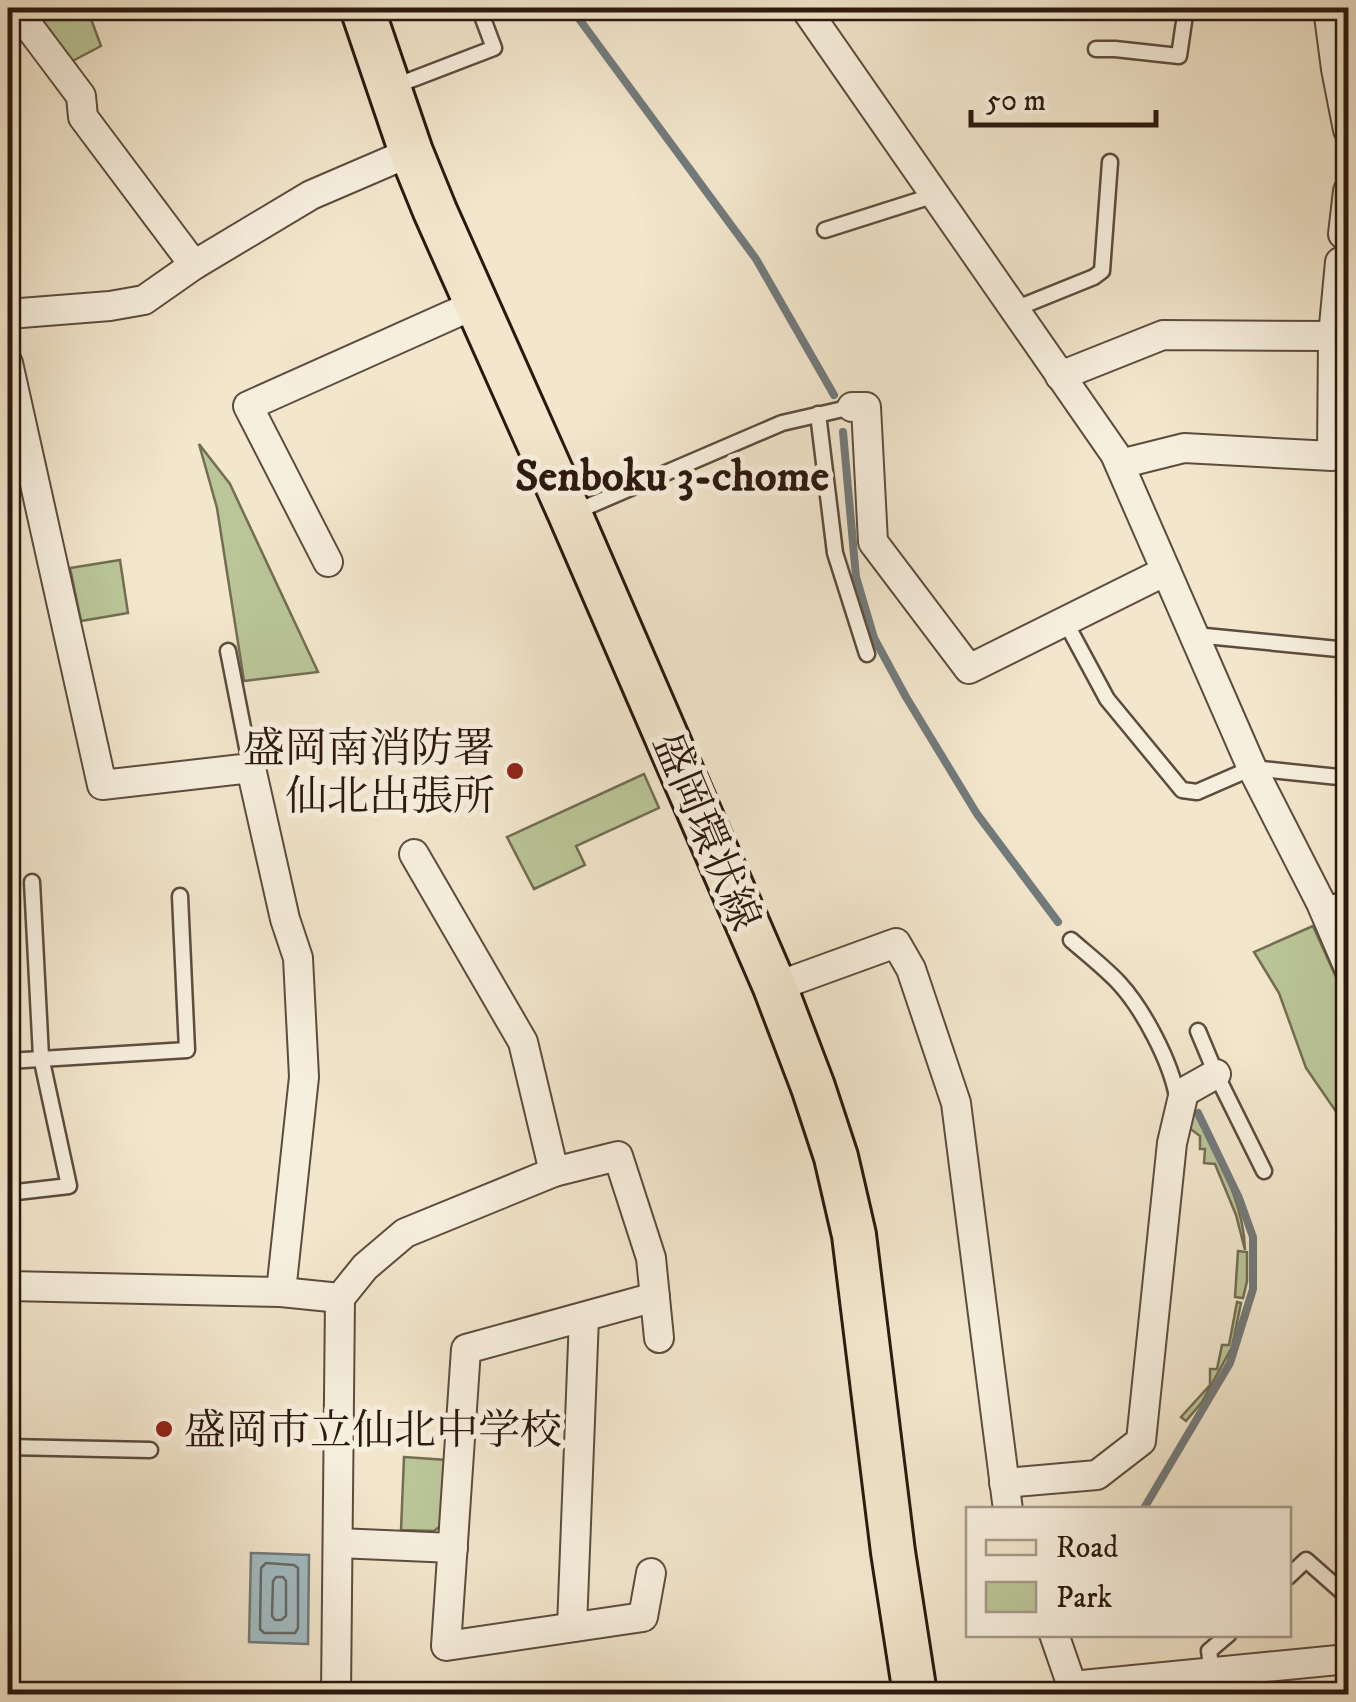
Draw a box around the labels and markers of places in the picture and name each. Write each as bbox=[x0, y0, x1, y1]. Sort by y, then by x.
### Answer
place label: 盛岡南消防署 仙北出張所 bbox=[243, 724, 495, 824]
marker: 盛岡南消防署 仙北出張所 bbox=[504, 760, 526, 782]
place label: 盛岡市立仙北中学校 bbox=[184, 1406, 562, 1458]
marker: 盛岡市立仙北中学校 bbox=[153, 1418, 175, 1440]

